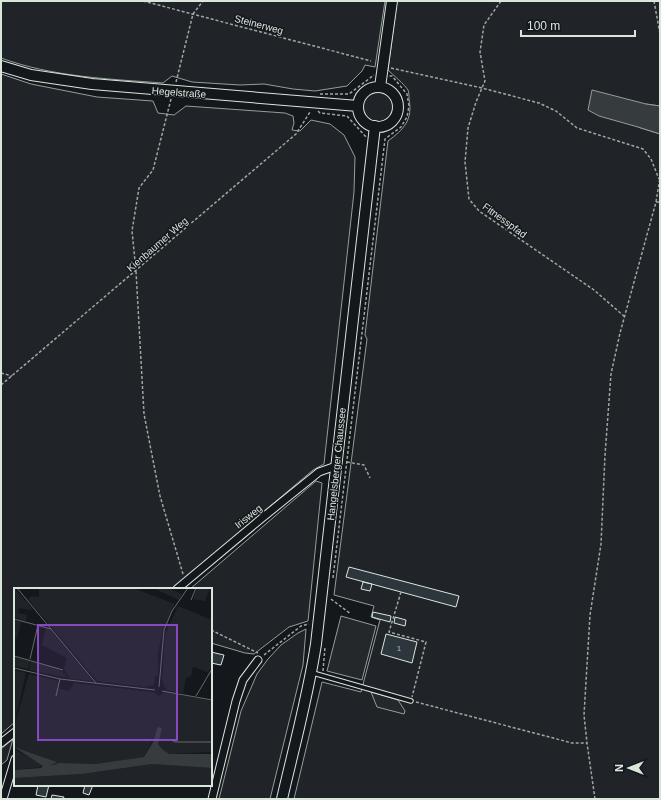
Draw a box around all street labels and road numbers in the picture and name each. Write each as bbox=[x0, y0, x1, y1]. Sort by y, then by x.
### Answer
street label: Steinerweg bbox=[233, 13, 284, 36]
street label: Hegelstraße bbox=[151, 85, 207, 100]
street label: Fitnesspfad bbox=[481, 201, 529, 240]
street label: Kienbaumer Weg bbox=[125, 215, 190, 274]
street label: Hangelsberger Chaussee bbox=[325, 407, 348, 521]
street label: Irisweg bbox=[233, 502, 264, 531]

